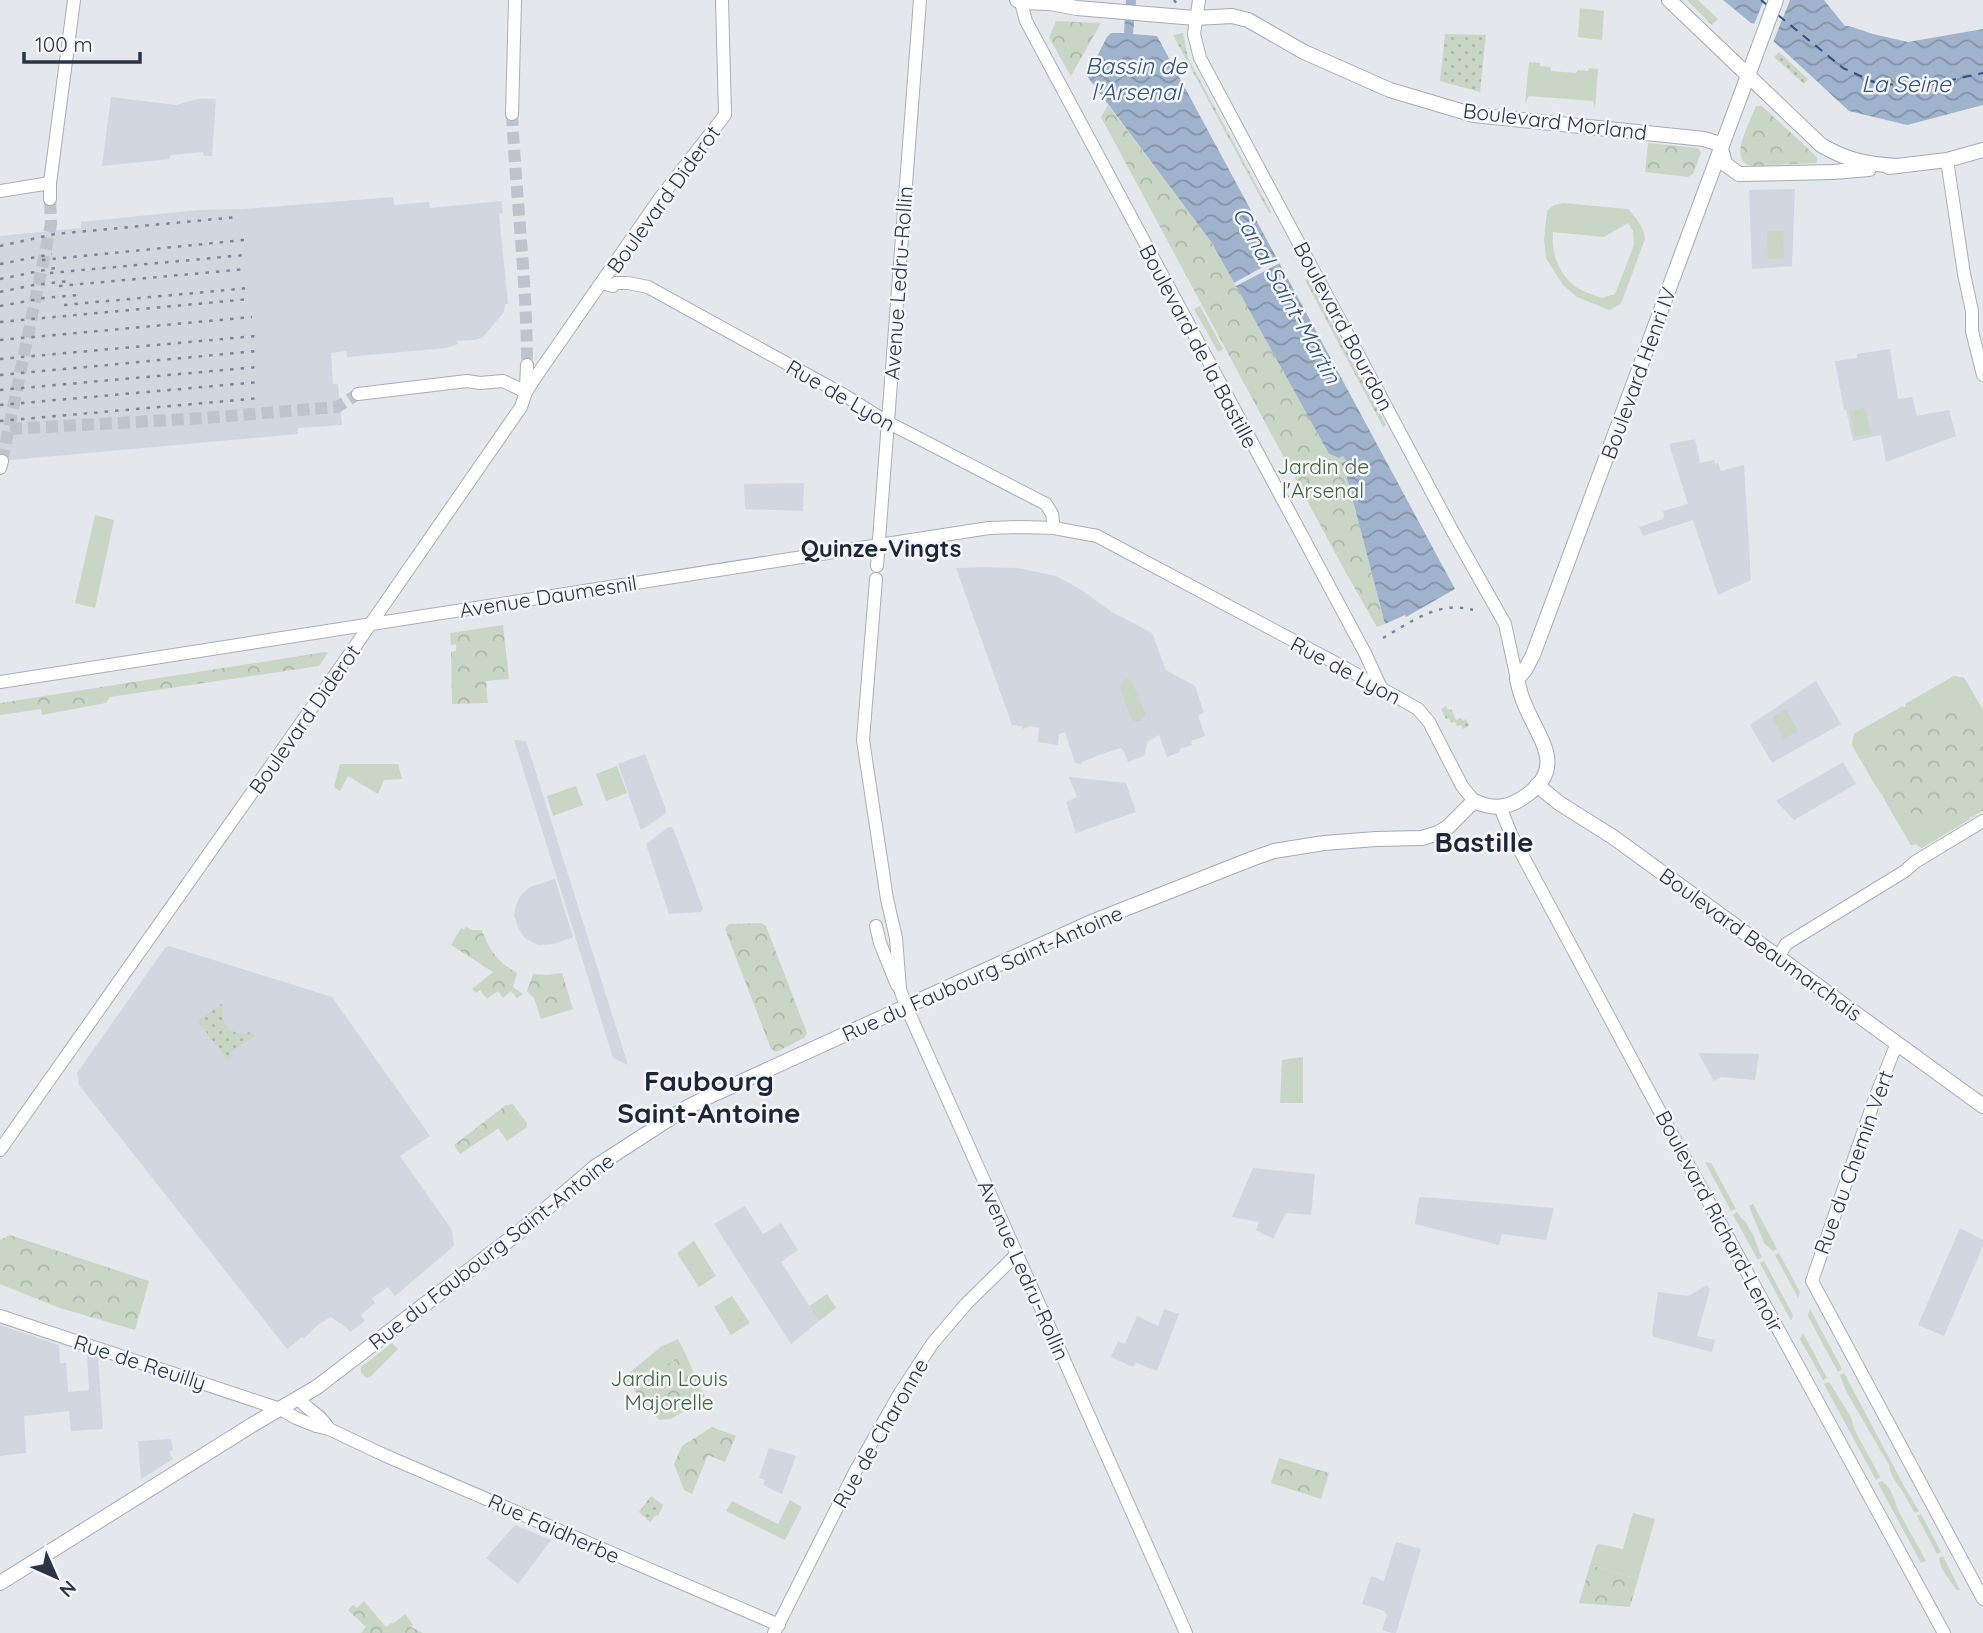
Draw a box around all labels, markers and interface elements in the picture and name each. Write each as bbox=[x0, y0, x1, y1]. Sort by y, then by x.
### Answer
scale bar bbox=[24, 21, 140, 65]
text: 100 m bbox=[35, 31, 93, 57]
water label: Bassin de l'Arsenal bbox=[1085, 51, 1188, 106]
water label: La Seine bbox=[1861, 69, 1952, 98]
street label: Boulevard Morland bbox=[1462, 97, 1648, 145]
street label: Boulevard Diderot bbox=[601, 120, 725, 278]
street label: Avenue Ledru-Rollin bbox=[878, 185, 918, 381]
water label: Canal Saint-Martin bbox=[1226, 202, 1348, 389]
street label: Boulevard Bourdon bbox=[1288, 237, 1400, 415]
street label: Boulevard de la Bastille bbox=[1134, 240, 1264, 452]
street label: Boulevard Henri IV bbox=[1595, 283, 1681, 463]
street label: Rue de Lyon bbox=[782, 353, 900, 437]
park label: Jardin de l'Arsenal bbox=[1277, 453, 1369, 503]
district label: Quinze-Vingts bbox=[801, 533, 961, 563]
street label: Avenue Daumesnil bbox=[457, 569, 639, 623]
street label: Rue de Lyon bbox=[1286, 630, 1406, 710]
street label: Boulevard Diderot bbox=[243, 639, 365, 799]
district label: Bastille bbox=[1435, 824, 1533, 859]
street label: Boulevard Beaumarchais bbox=[1655, 862, 1867, 1026]
street label: Rue du Faubourg Saint-Antoine bbox=[838, 899, 1126, 1047]
district label: Faubourg Saint-Antoine bbox=[617, 1063, 801, 1130]
street label: Rue du Chemin Vert bbox=[1808, 1067, 1898, 1257]
street label: Boulevard Richard-Lenoir bbox=[1650, 1106, 1790, 1336]
street label: Rue du Faubourg Saint-Antoine bbox=[363, 1147, 619, 1355]
street label: Avenue Ledru-Rollin bbox=[973, 1176, 1075, 1364]
street label: Rue de Reuilly bbox=[71, 1328, 209, 1396]
street label: Rue de Charonne bbox=[827, 1354, 933, 1512]
park label: Jardin Louis Majorelle bbox=[610, 1365, 728, 1415]
street label: Rue Faidherbe bbox=[484, 1487, 624, 1569]
north arrow bbox=[21, 1542, 91, 1612]
text: N bbox=[55, 1576, 81, 1602]

